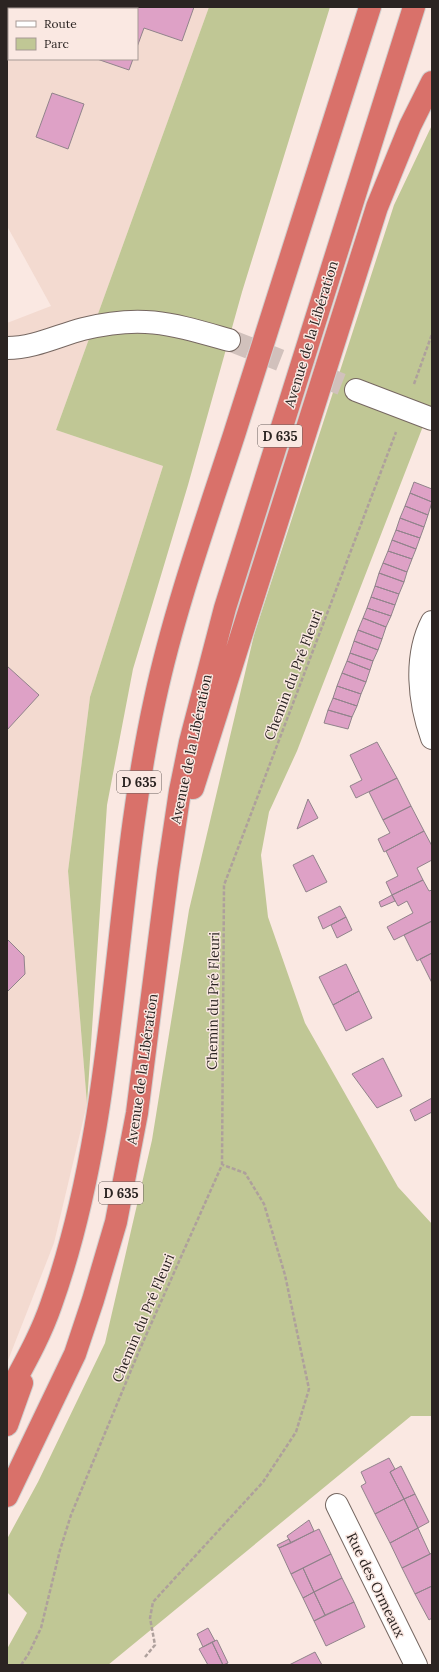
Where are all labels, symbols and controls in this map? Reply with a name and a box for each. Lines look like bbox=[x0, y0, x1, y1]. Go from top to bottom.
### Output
legend bbox=[8, 8, 138, 60]
text: Route bbox=[44, 16, 77, 31]
text: Parc bbox=[44, 36, 69, 51]
street label: Avenue de la Libération bbox=[280, 258, 342, 410]
road number: D 635 bbox=[258, 425, 302, 447]
street label: Chemin du Pré Fleuri bbox=[260, 607, 326, 743]
street label: Avenue de la Libération bbox=[166, 672, 216, 826]
road number: D 635 bbox=[117, 771, 161, 793]
street label: Chemin du Pré Fleuri bbox=[203, 932, 223, 1070]
street label: Avenue de la Libération bbox=[122, 992, 162, 1147]
road number: D 635 bbox=[99, 1182, 143, 1204]
street label: Chemin du Pré Fleuri bbox=[108, 1251, 178, 1385]
street label: Rue des Ormeaux bbox=[343, 1530, 409, 1641]

